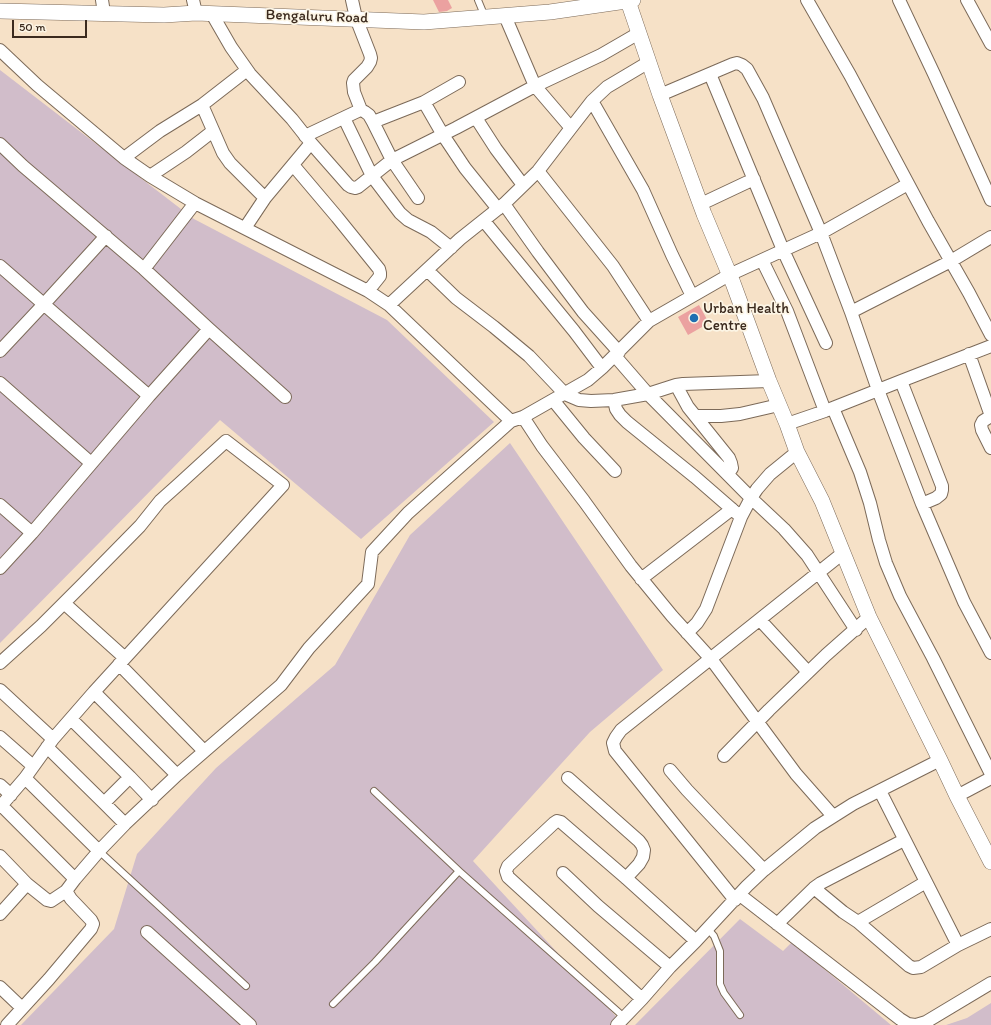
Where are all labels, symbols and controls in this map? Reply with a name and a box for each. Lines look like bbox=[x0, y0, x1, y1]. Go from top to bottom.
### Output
street label: Bengaluru Road bbox=[265, 6, 369, 28]
scale bar bbox=[14, 12, 89, 38]
text: 50 m bbox=[19, 20, 45, 34]
place label: Urban Health Centre bbox=[703, 300, 789, 335]
marker: Urban Health Centre bbox=[688, 312, 700, 324]

